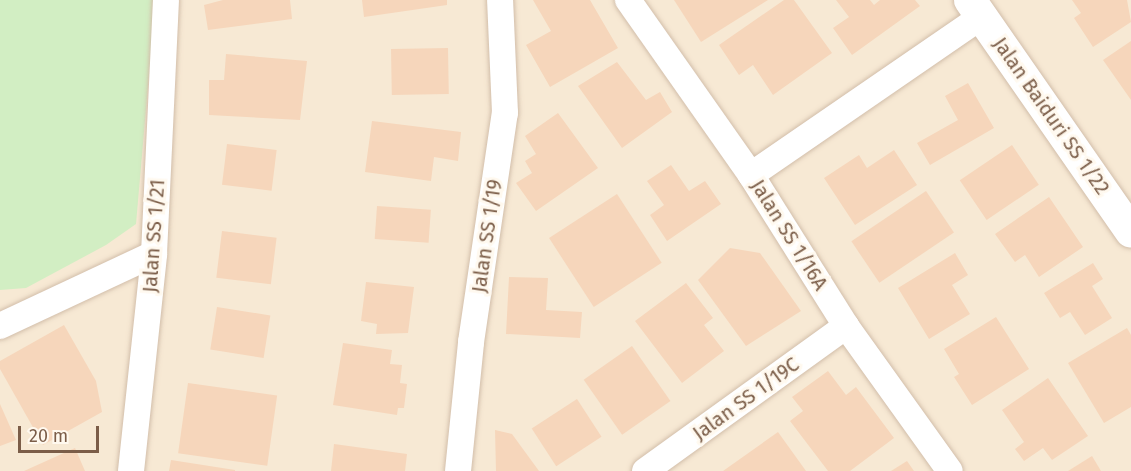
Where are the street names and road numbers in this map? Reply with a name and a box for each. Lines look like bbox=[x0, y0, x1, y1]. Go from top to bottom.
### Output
street label: Jalan Baiduri SS 1/22 bbox=[988, 33, 1114, 199]
street label: Jalan SS 1/16A bbox=[745, 175, 833, 295]
street label: Jalan SS 1/21 bbox=[138, 178, 170, 294]
street label: Jalan SS 1/19 bbox=[467, 178, 507, 294]
street label: Jalan SS 1/19C bbox=[688, 352, 804, 446]

